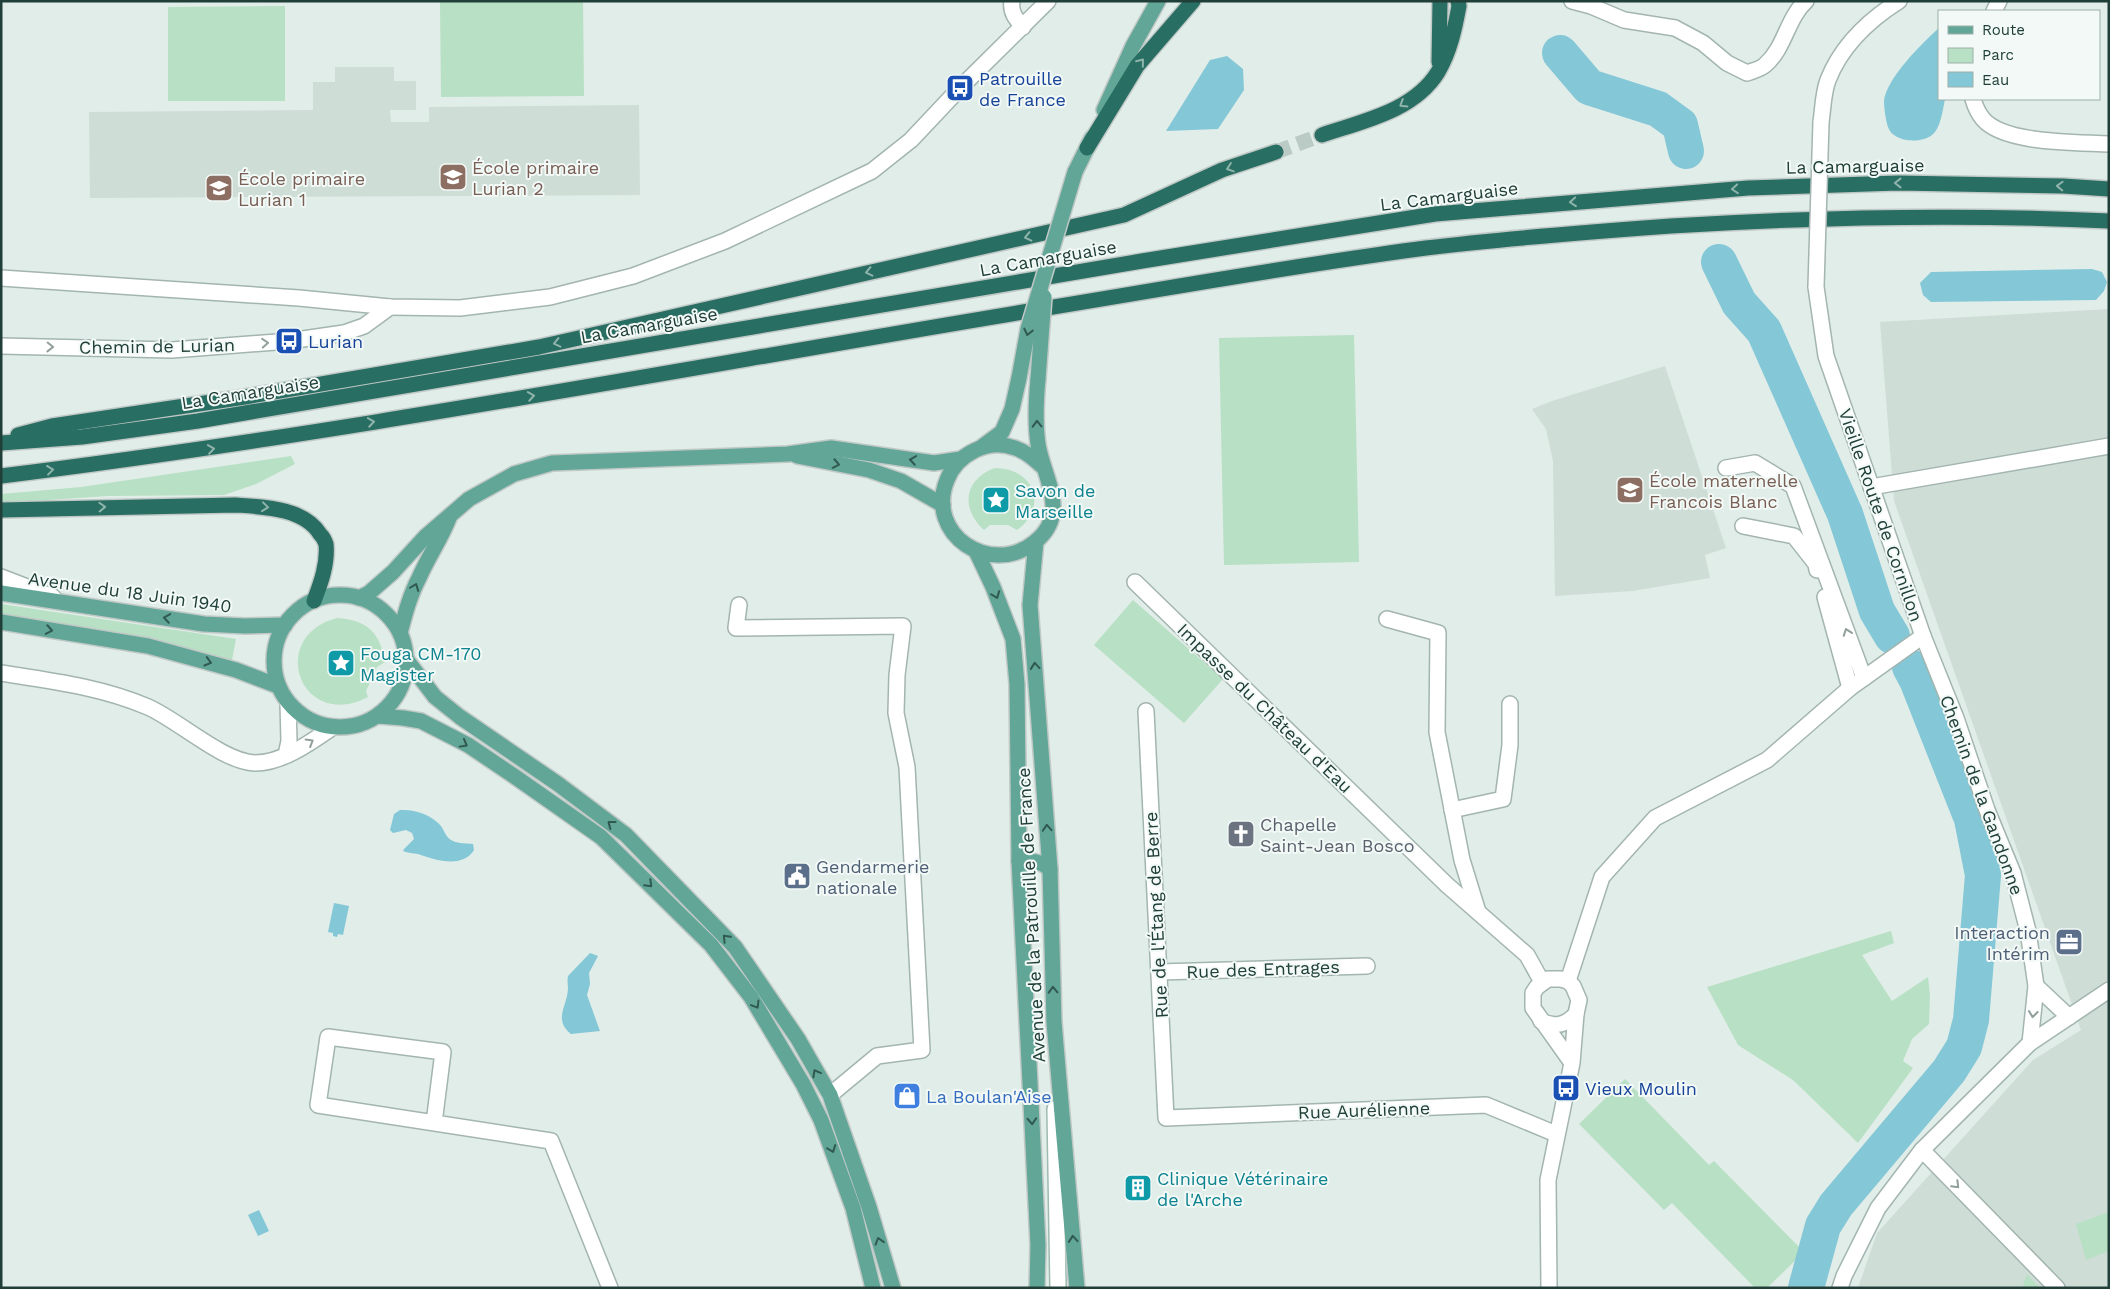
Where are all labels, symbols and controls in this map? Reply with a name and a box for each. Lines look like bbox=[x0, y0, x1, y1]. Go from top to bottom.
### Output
legend bbox=[1938, 10, 2100, 100]
text: Route bbox=[1982, 21, 2025, 39]
text: Parc bbox=[1982, 46, 2014, 64]
one-way arrow bbox=[1136, 59, 1144, 68]
place label: Patrouille de France bbox=[979, 68, 1066, 110]
text: Eau bbox=[1982, 71, 2009, 89]
bus stop icon: Patrouille de France bbox=[945, 73, 975, 103]
one-way arrow bbox=[1399, 98, 1408, 108]
street label: La Camarguaise bbox=[1785, 154, 1925, 178]
place label: École primaire Lurian 2 bbox=[472, 157, 599, 199]
school or university icon: École primaire Lurian 2 bbox=[438, 162, 468, 192]
one-way arrow bbox=[1226, 162, 1235, 172]
place label: École primaire Lurian 1 bbox=[238, 168, 365, 210]
school or university icon: École primaire Lurian 1 bbox=[204, 173, 234, 203]
street label: La Camarguaise bbox=[1379, 177, 1519, 215]
one-way arrow bbox=[1893, 178, 1901, 188]
one-way arrow bbox=[2056, 181, 2064, 191]
one-way arrow bbox=[1731, 183, 1739, 194]
one-way arrow bbox=[1569, 196, 1577, 207]
one-way arrow bbox=[1023, 231, 1032, 242]
street label: La Camarguaise bbox=[978, 236, 1118, 280]
one-way arrow bbox=[865, 267, 874, 277]
street label: La Camarguaise bbox=[579, 303, 719, 347]
bus stop icon: Lurian bbox=[274, 326, 304, 356]
one-way arrow bbox=[1023, 327, 1034, 336]
place label: Lurian bbox=[308, 331, 363, 352]
street label: Chemin de Lurian bbox=[79, 334, 235, 358]
one-way arrow bbox=[552, 337, 561, 348]
one-way arrow bbox=[261, 338, 269, 349]
one-way arrow bbox=[46, 342, 54, 353]
street label: La Camarguaise bbox=[180, 371, 320, 413]
one-way arrow bbox=[527, 391, 536, 401]
street label: Vieille Route de Cornillon bbox=[1835, 406, 1927, 624]
one-way arrow bbox=[367, 418, 375, 428]
one-way arrow bbox=[1032, 419, 1042, 427]
one-way arrow bbox=[206, 444, 215, 454]
one-way arrow bbox=[908, 455, 917, 465]
one-way arrow bbox=[832, 458, 840, 469]
one-way arrow bbox=[46, 465, 54, 476]
place label: École maternelle Francois Blanc bbox=[1649, 470, 1798, 512]
school or university icon: École maternelle Francois Blanc bbox=[1615, 475, 1645, 505]
place label: Savon de Marseille bbox=[1015, 480, 1095, 522]
place icon: Savon de Marseille bbox=[981, 485, 1011, 515]
one-way arrow bbox=[261, 501, 269, 512]
one-way arrow bbox=[99, 502, 107, 512]
street label: Avenue du 18 Juin 1940 bbox=[27, 567, 233, 617]
one-way arrow bbox=[409, 583, 419, 592]
one-way arrow bbox=[990, 590, 1000, 599]
one-way arrow bbox=[162, 613, 171, 623]
street label: Impasse du Château d'Eau bbox=[1173, 619, 1357, 797]
one-way arrow bbox=[45, 624, 54, 634]
one-way arrow bbox=[1843, 628, 1853, 637]
place label: Fouga CM-170 Magister bbox=[360, 643, 482, 685]
place icon: Fouga CM-170 Magister bbox=[326, 648, 356, 678]
one-way arrow bbox=[204, 656, 212, 666]
one-way arrow bbox=[1030, 661, 1041, 669]
street label: Chemin de la Gandonne bbox=[1936, 692, 2028, 898]
one-way arrow bbox=[459, 737, 468, 747]
one-way arrow bbox=[305, 739, 314, 749]
street label: Avenue de la Patrouille de France bbox=[1013, 767, 1049, 1063]
street label: Rue de l'Étang de Berre bbox=[1140, 811, 1172, 1019]
place label: Chapelle Saint-Jean Bosco bbox=[1260, 814, 1415, 856]
church icon: Chapelle Saint-Jean Bosco bbox=[1226, 819, 1256, 849]
one-way arrow bbox=[607, 821, 617, 830]
one-way arrow bbox=[1041, 823, 1052, 831]
place label: Gendarmerie nationale bbox=[816, 856, 929, 898]
public building icon: Gendarmerie nationale bbox=[782, 861, 812, 891]
one-way arrow bbox=[643, 878, 652, 887]
place label: Interaction Intérim bbox=[1954, 922, 2050, 964]
office icon: Interaction Intérim bbox=[2054, 927, 2084, 957]
one-way arrow bbox=[723, 935, 732, 944]
street label: Rue des Entrages bbox=[1186, 956, 1340, 982]
one-way arrow bbox=[1048, 986, 1059, 994]
one-way arrow bbox=[750, 1000, 760, 1009]
one-way arrow bbox=[2028, 1011, 2039, 1019]
one-way arrow bbox=[812, 1069, 822, 1078]
bus stop icon: Vieux Moulin bbox=[1551, 1073, 1581, 1103]
place label: Vieux Moulin bbox=[1585, 1078, 1697, 1099]
shop icon: La Boulan'Aise bbox=[892, 1081, 922, 1111]
place label: La Boulan'Aise bbox=[926, 1086, 1052, 1107]
street label: Rue Aurélienne bbox=[1298, 1097, 1430, 1123]
one-way arrow bbox=[1026, 1118, 1037, 1126]
one-way arrow bbox=[826, 1144, 836, 1153]
place label: Clinique Vétérinaire de l'Arche bbox=[1157, 1168, 1328, 1210]
building icon: Clinique Vétérinaire de l'Arche bbox=[1123, 1173, 1153, 1203]
one-way arrow bbox=[1950, 1179, 1959, 1188]
one-way arrow bbox=[1067, 1235, 1078, 1243]
one-way arrow bbox=[875, 1237, 885, 1246]

